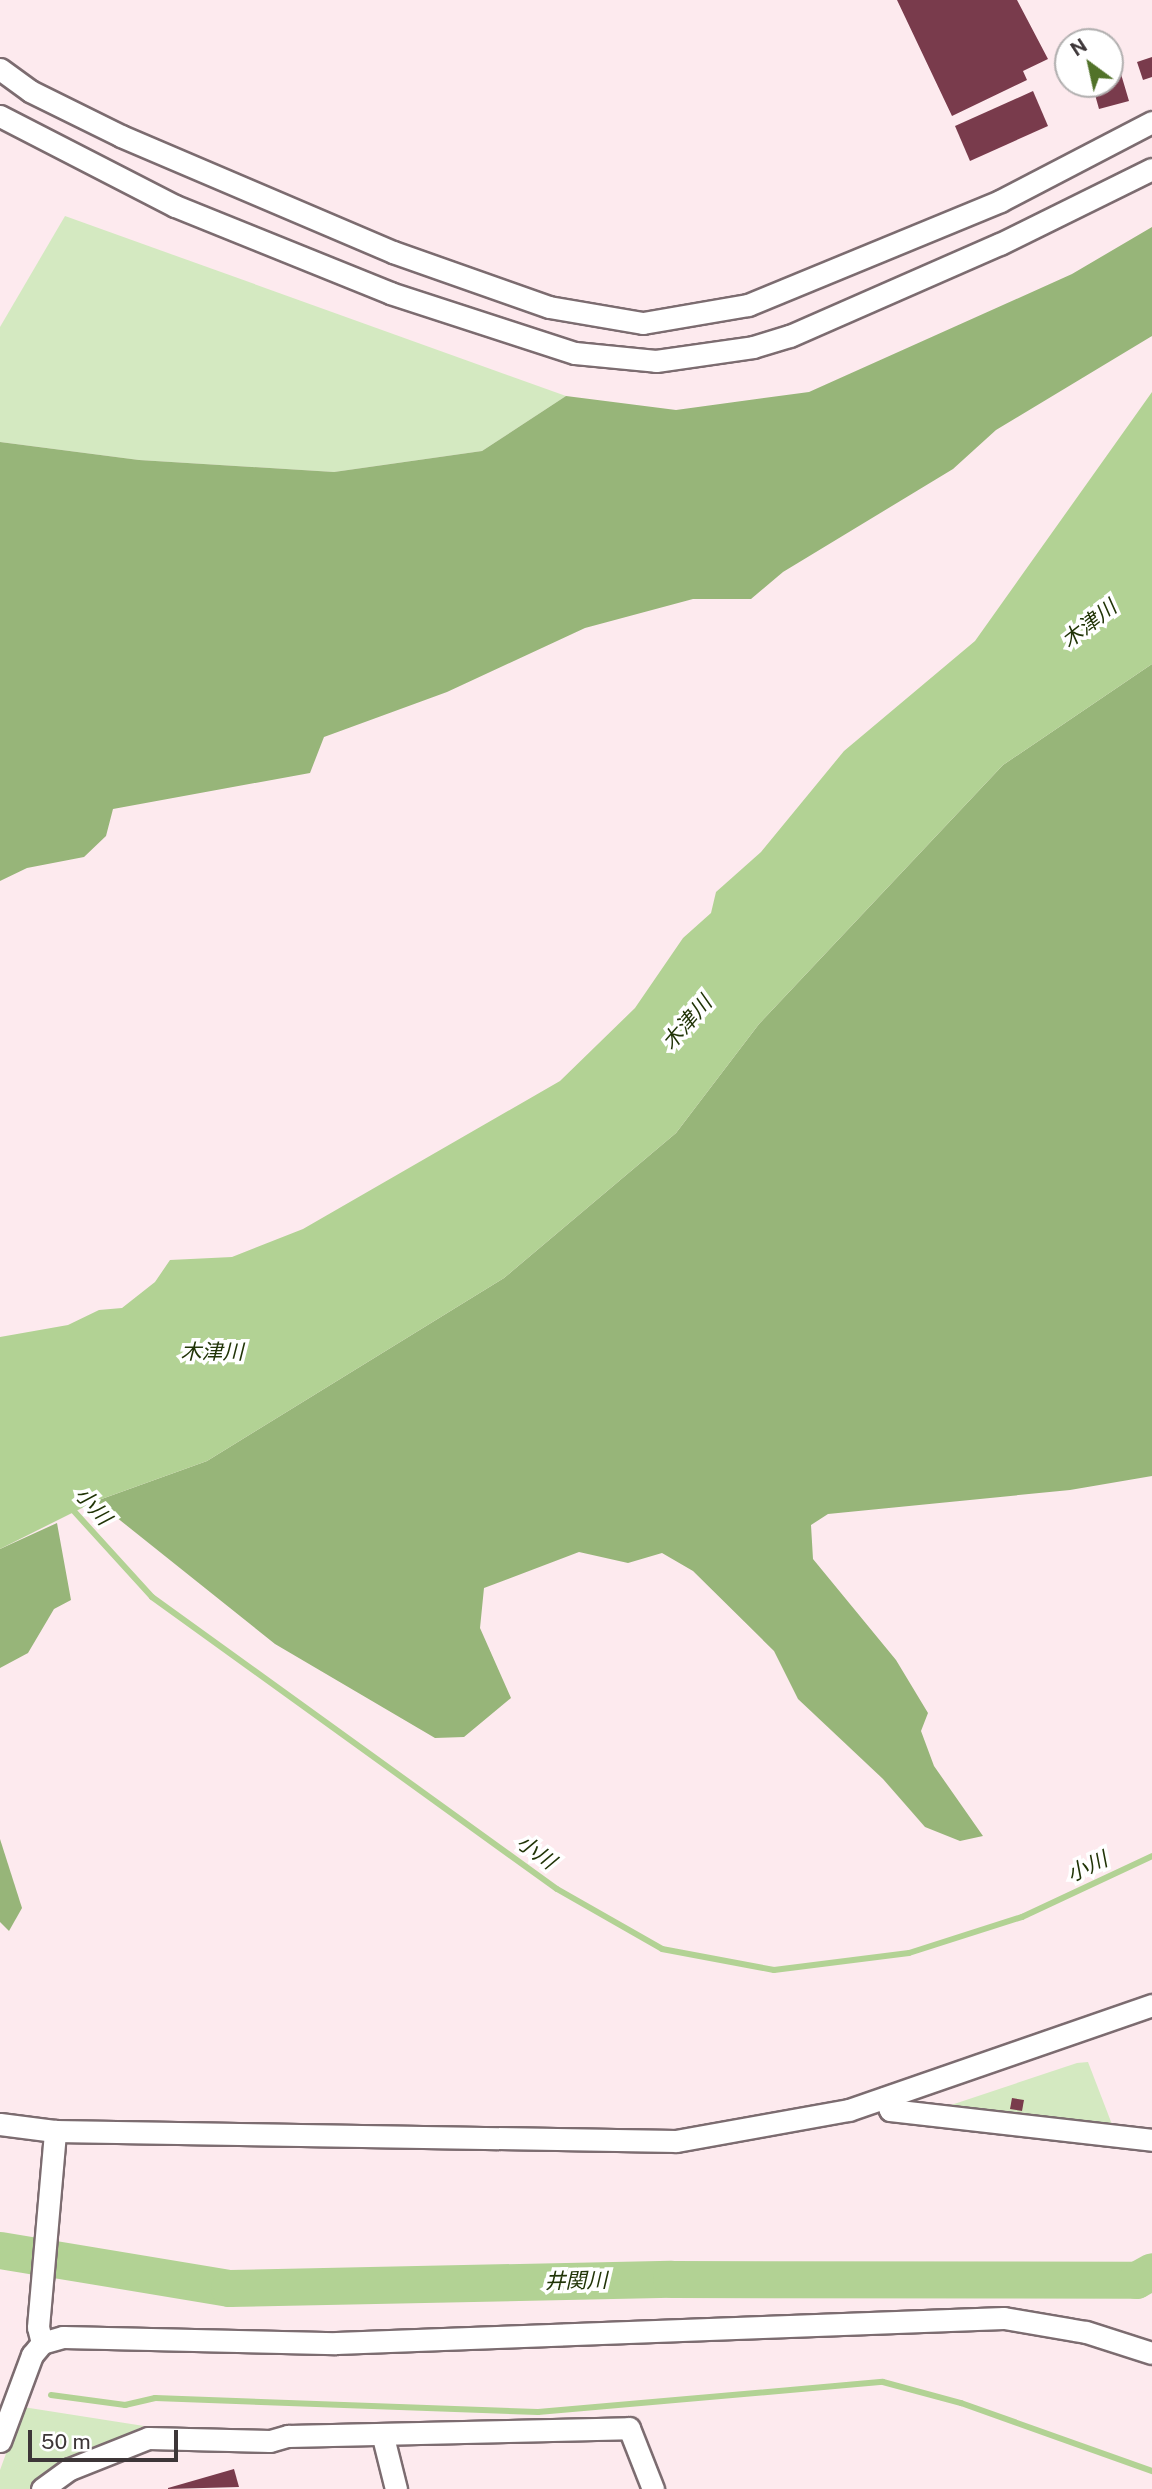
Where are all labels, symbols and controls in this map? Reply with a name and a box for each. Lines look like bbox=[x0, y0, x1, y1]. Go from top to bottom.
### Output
north arrow bbox=[1054, 28, 1124, 98]
text: N bbox=[1066, 34, 1091, 60]
water label: 木津川 bbox=[1056, 595, 1122, 653]
water label: 木津川 bbox=[657, 991, 717, 1055]
water label: 木津川 bbox=[181, 1339, 243, 1365]
water label: 小川 bbox=[70, 1482, 116, 1530]
water label: 小川 bbox=[512, 1829, 560, 1875]
water label: 小川 bbox=[1063, 1847, 1111, 1887]
water label: 井関川 bbox=[544, 2268, 608, 2294]
scale bar bbox=[32, 2416, 182, 2460]
text: 50 m bbox=[41, 2429, 91, 2454]

